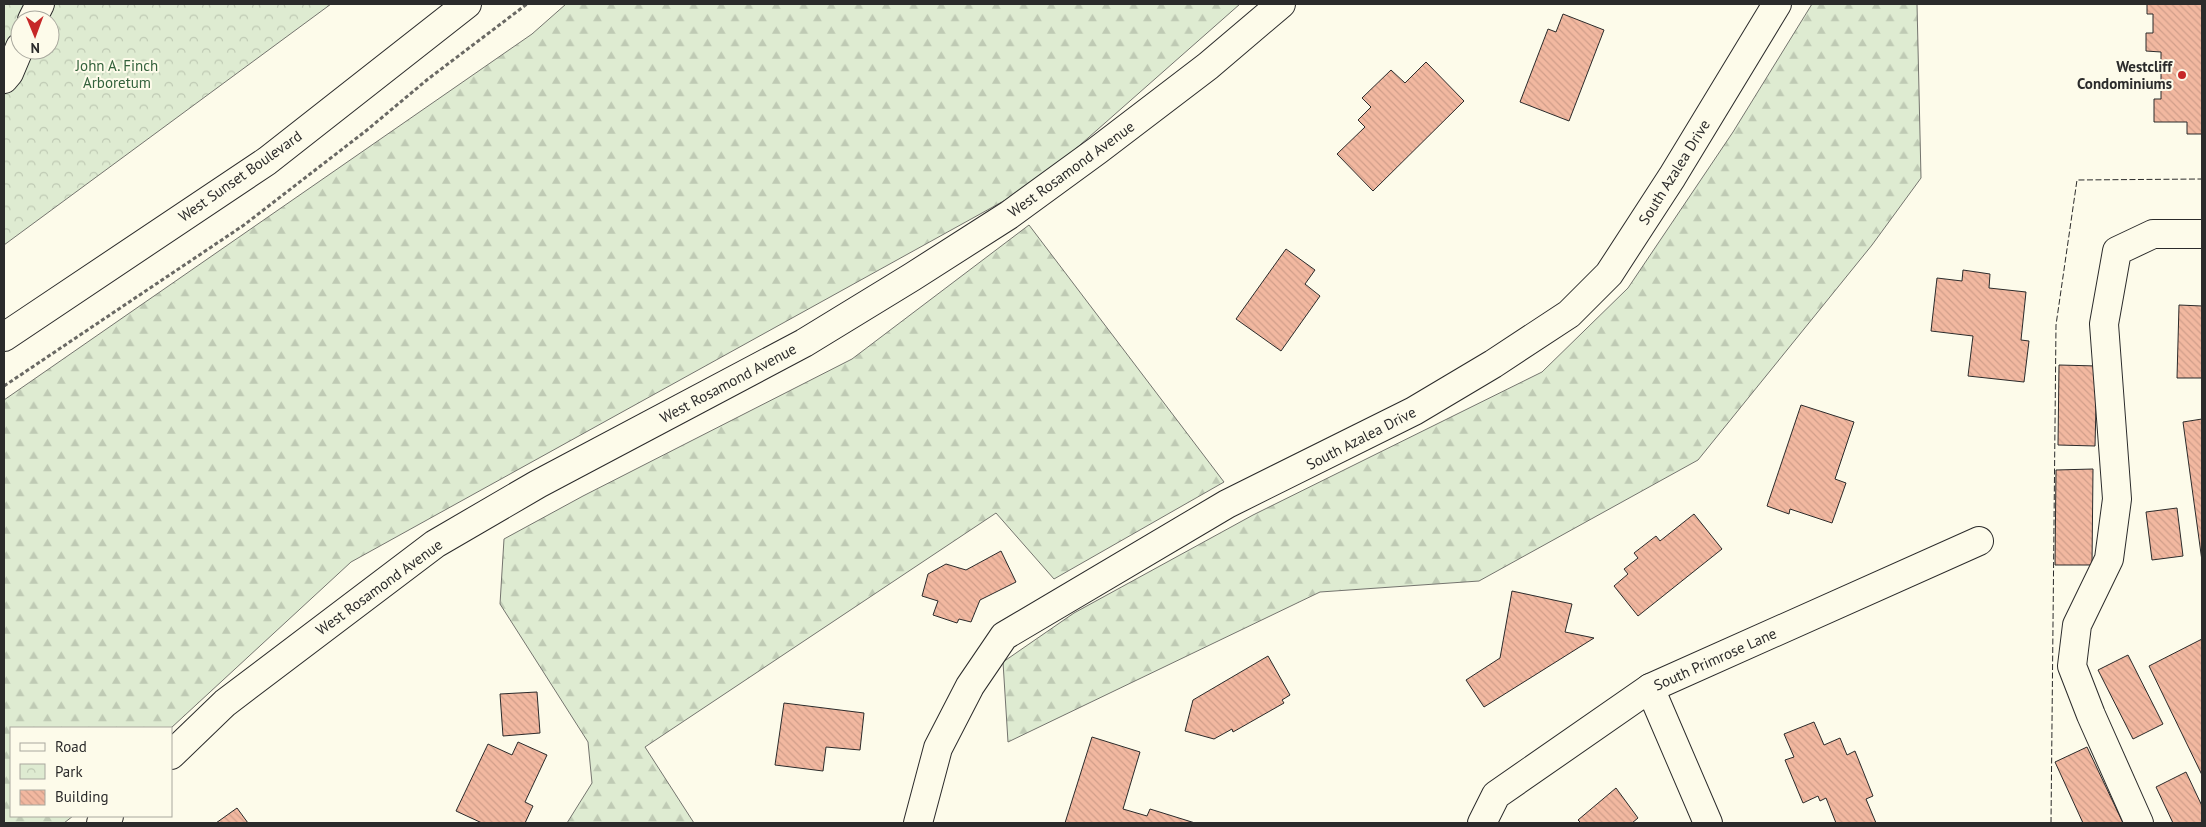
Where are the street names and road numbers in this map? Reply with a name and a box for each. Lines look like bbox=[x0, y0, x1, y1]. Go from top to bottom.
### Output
street label: South Azalea Drive bbox=[1634, 116, 1714, 228]
street label: West Rosamond Avenue bbox=[1004, 117, 1138, 221]
street label: West Sunset Boulevard bbox=[175, 126, 305, 226]
street label: West Rosamond Avenue bbox=[657, 339, 799, 427]
street label: South Azalea Drive bbox=[1303, 402, 1419, 474]
street label: West Rosamond Avenue bbox=[312, 535, 446, 639]
street label: South Primrose Lane bbox=[1651, 623, 1779, 695]

